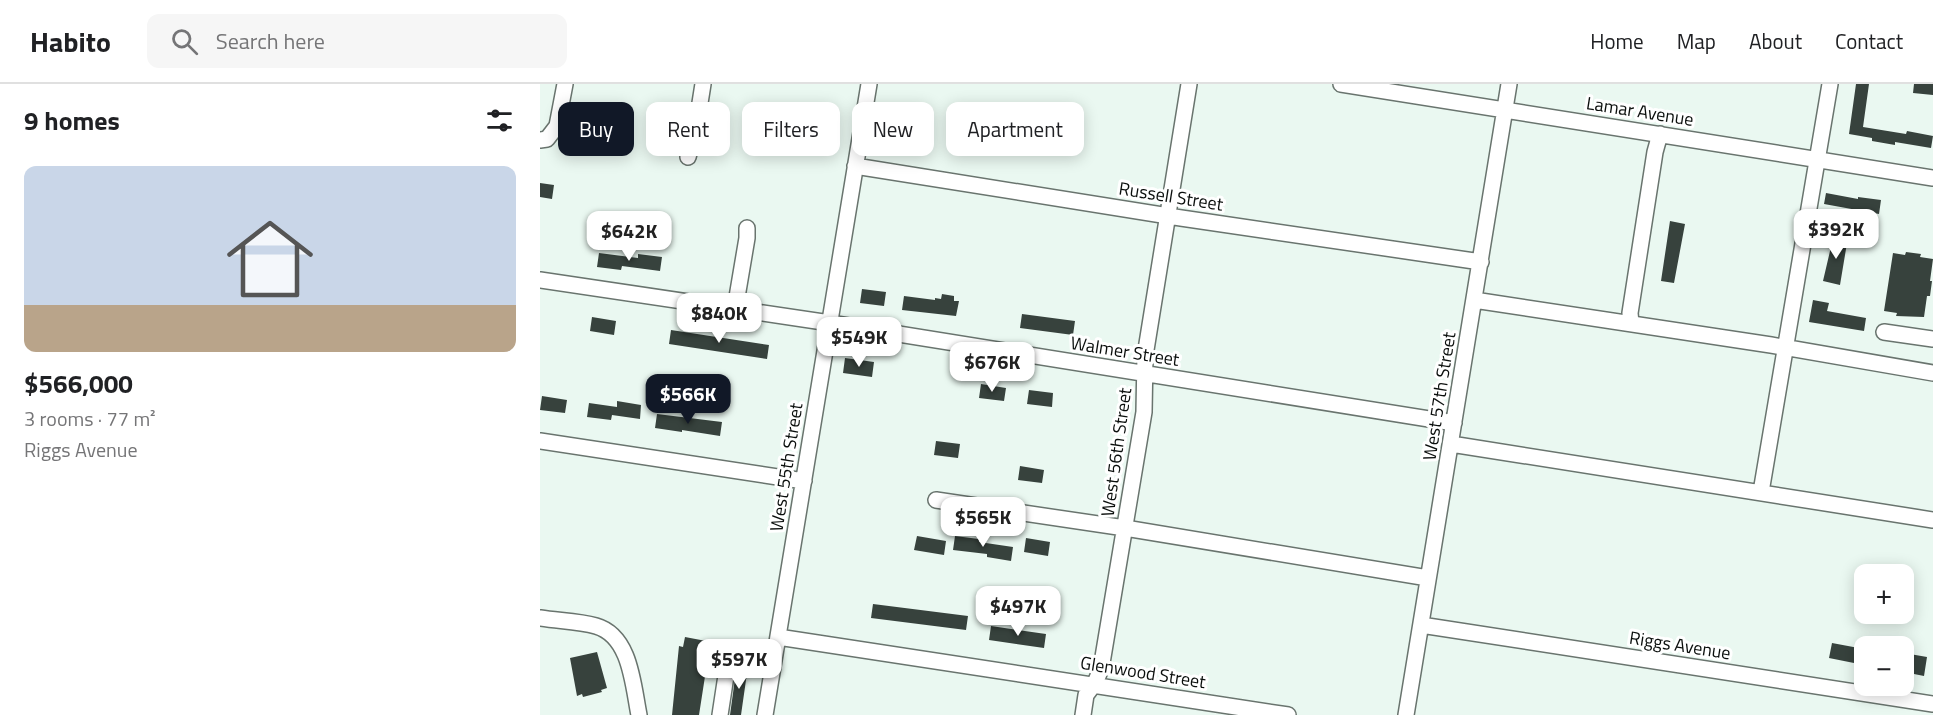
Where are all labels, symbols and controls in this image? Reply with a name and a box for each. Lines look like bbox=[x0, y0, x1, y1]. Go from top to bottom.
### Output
search box bbox=[147, 14, 567, 68]
text: Habito bbox=[30, 20, 111, 63]
text: Search here bbox=[216, 24, 325, 58]
icon: search bbox=[168, 25, 201, 58]
text: Home bbox=[1590, 25, 1644, 57]
text: Map bbox=[1677, 25, 1716, 57]
text: About bbox=[1749, 25, 1802, 57]
text: Contact bbox=[1835, 25, 1903, 57]
street label: Lamar Avenue bbox=[1584, 89, 1696, 133]
text: 9 homes bbox=[24, 101, 120, 140]
chip: Buy bbox=[558, 102, 634, 156]
chip: Rent bbox=[646, 102, 730, 156]
chip: Filters bbox=[742, 102, 840, 156]
chip: New bbox=[852, 102, 934, 156]
chip: Apartment bbox=[946, 102, 1084, 156]
icon: filters bbox=[483, 104, 516, 137]
street label: Russell Street bbox=[1117, 174, 1226, 218]
icon: home bbox=[216, 205, 324, 313]
pin: $392K bbox=[1794, 209, 1878, 260]
pin: $642K bbox=[587, 211, 671, 262]
text: $392K bbox=[1808, 213, 1864, 244]
text: $642K bbox=[601, 215, 657, 246]
pin: $840K bbox=[677, 293, 761, 344]
text: $840K bbox=[691, 297, 747, 328]
pin: $549K bbox=[817, 317, 901, 368]
text: $549K bbox=[831, 321, 887, 352]
street label: Walmer Street bbox=[1069, 329, 1182, 373]
street label: West 57th Street bbox=[1416, 329, 1463, 462]
pin: $676K bbox=[950, 342, 1034, 393]
text: $676K bbox=[964, 346, 1020, 377]
text: $566,000 bbox=[24, 364, 133, 403]
pin: $566K bbox=[646, 374, 730, 425]
text: $566K bbox=[660, 378, 716, 409]
street label: West 56th Street bbox=[1094, 385, 1138, 518]
street label: West 55th Street bbox=[763, 400, 810, 533]
text: 3 rooms · 77 m² bbox=[24, 403, 156, 434]
text: Riggs Avenue bbox=[24, 434, 138, 465]
pin: $565K bbox=[941, 497, 1025, 548]
text: $565K bbox=[955, 501, 1011, 532]
map controls bbox=[1854, 564, 1914, 696]
button: + bbox=[1854, 564, 1914, 624]
pin: $497K bbox=[976, 586, 1060, 637]
text: $497K bbox=[990, 590, 1046, 621]
street label: Riggs Avenue bbox=[1627, 624, 1733, 666]
button: − bbox=[1854, 636, 1914, 696]
pin: $597K bbox=[697, 639, 781, 690]
text: $597K bbox=[711, 643, 767, 674]
street label: Glenwood Street bbox=[1078, 649, 1208, 695]

